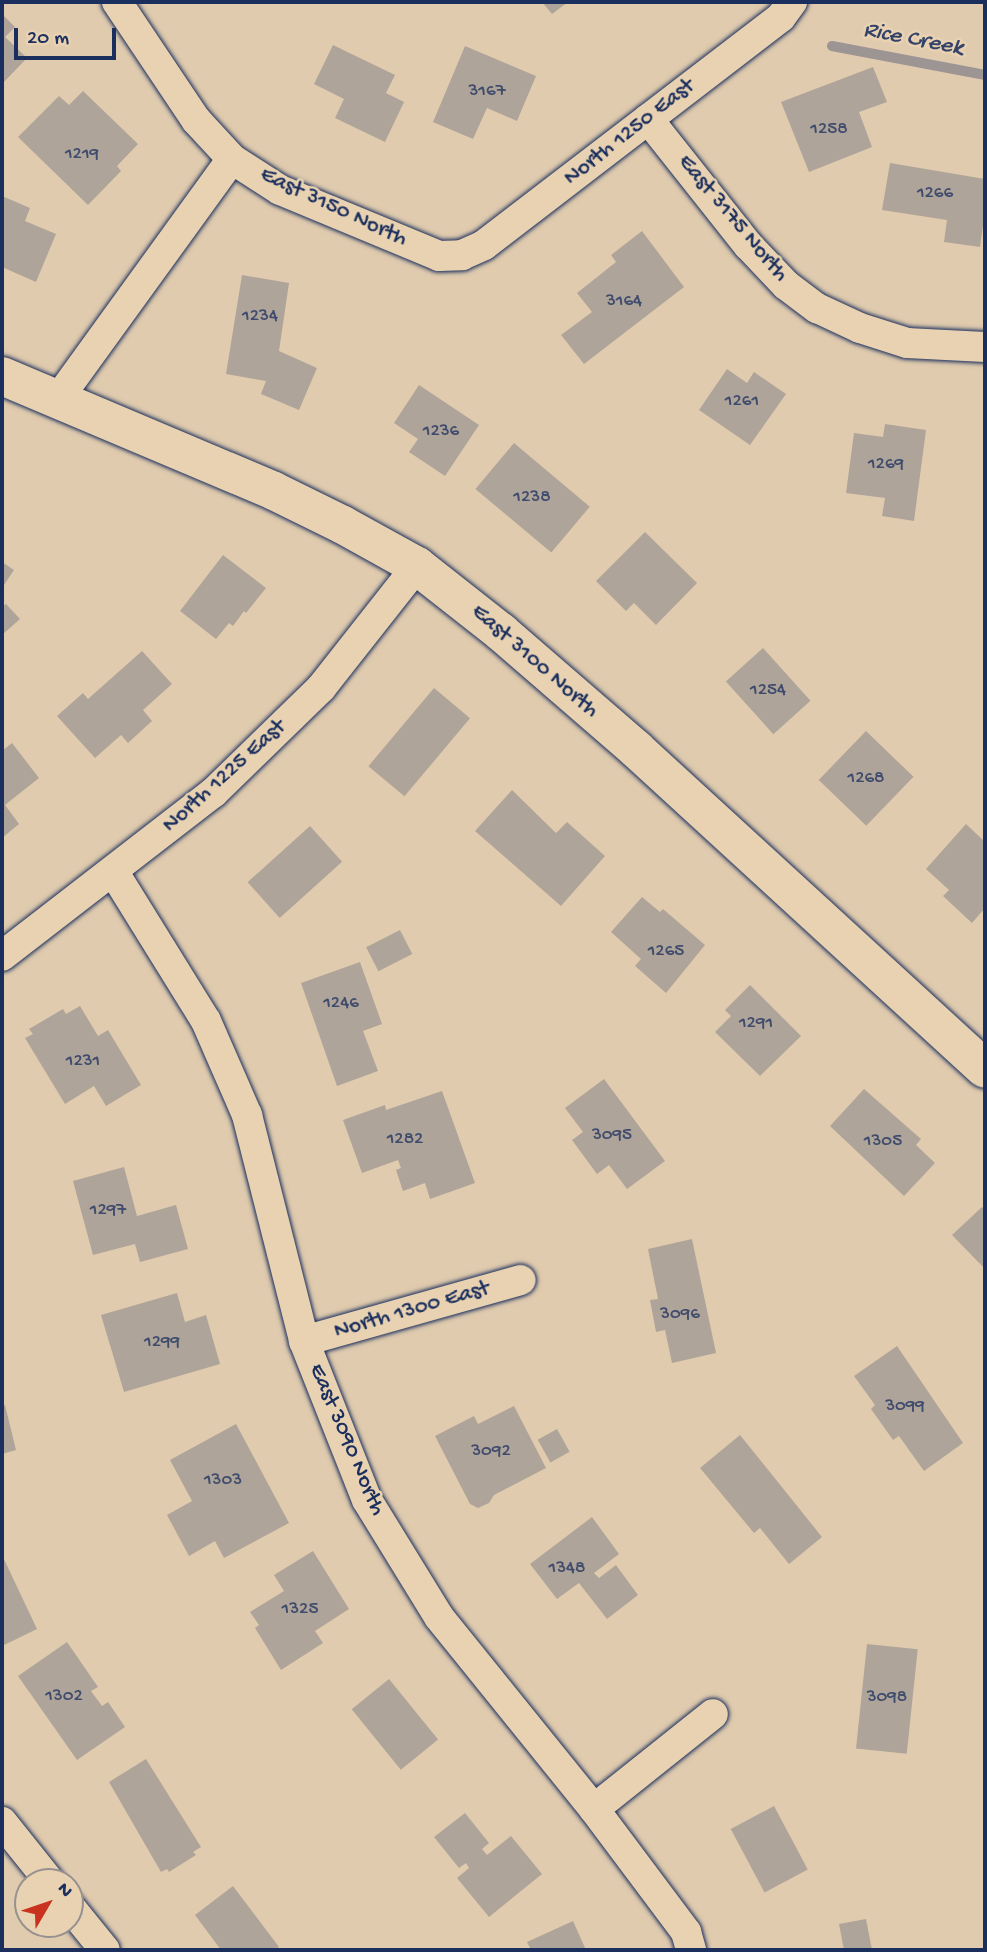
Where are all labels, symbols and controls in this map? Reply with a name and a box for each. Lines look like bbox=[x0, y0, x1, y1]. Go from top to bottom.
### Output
scale bar bbox=[18, 14, 119, 58]
water label: Rice Creek bbox=[861, 16, 965, 64]
text: 20 m bbox=[27, 27, 69, 52]
street label: North 1250 East bbox=[559, 73, 701, 193]
house number: 3167 bbox=[468, 81, 506, 103]
house number: 1258 bbox=[810, 119, 848, 141]
house number: 1219 bbox=[65, 144, 99, 166]
street label: East 3175 North bbox=[671, 150, 793, 288]
street label: East 3150 North bbox=[255, 162, 411, 254]
house number: 1266 bbox=[917, 183, 953, 205]
house number: 3164 bbox=[606, 291, 642, 313]
house number: 1234 bbox=[242, 306, 278, 328]
house number: 1261 bbox=[725, 391, 759, 413]
house number: 1236 bbox=[423, 421, 459, 443]
house number: 1269 bbox=[868, 454, 904, 476]
house number: 1238 bbox=[513, 487, 551, 509]
street label: East 3100 North bbox=[465, 599, 603, 725]
house number: 1254 bbox=[750, 680, 786, 702]
street label: North 1225 East bbox=[158, 714, 292, 840]
house number: 1268 bbox=[847, 768, 885, 790]
house number: 1265 bbox=[648, 941, 684, 963]
house number: 1246 bbox=[323, 993, 359, 1015]
house number: 1291 bbox=[739, 1013, 773, 1035]
house number: 1231 bbox=[66, 1051, 100, 1073]
house number: 3095 bbox=[592, 1125, 632, 1147]
house number: 1282 bbox=[387, 1129, 423, 1151]
house number: 1305 bbox=[864, 1131, 902, 1153]
house number: 1297 bbox=[90, 1200, 126, 1222]
street label: North 1300 East bbox=[331, 1276, 493, 1346]
house number: 3096 bbox=[660, 1304, 700, 1326]
house number: 1299 bbox=[144, 1332, 180, 1354]
street label: East 3090 North bbox=[302, 1360, 390, 1520]
house number: 3099 bbox=[885, 1396, 925, 1418]
house number: 3092 bbox=[471, 1441, 511, 1463]
house number: 1303 bbox=[204, 1470, 242, 1492]
house number: 1348 bbox=[549, 1558, 585, 1580]
house number: 1325 bbox=[282, 1599, 318, 1621]
house number: 1302 bbox=[45, 1686, 83, 1708]
house number: 3098 bbox=[867, 1687, 907, 1709]
north arrow bbox=[14, 1868, 84, 1938]
text: N bbox=[51, 1879, 77, 1903]

